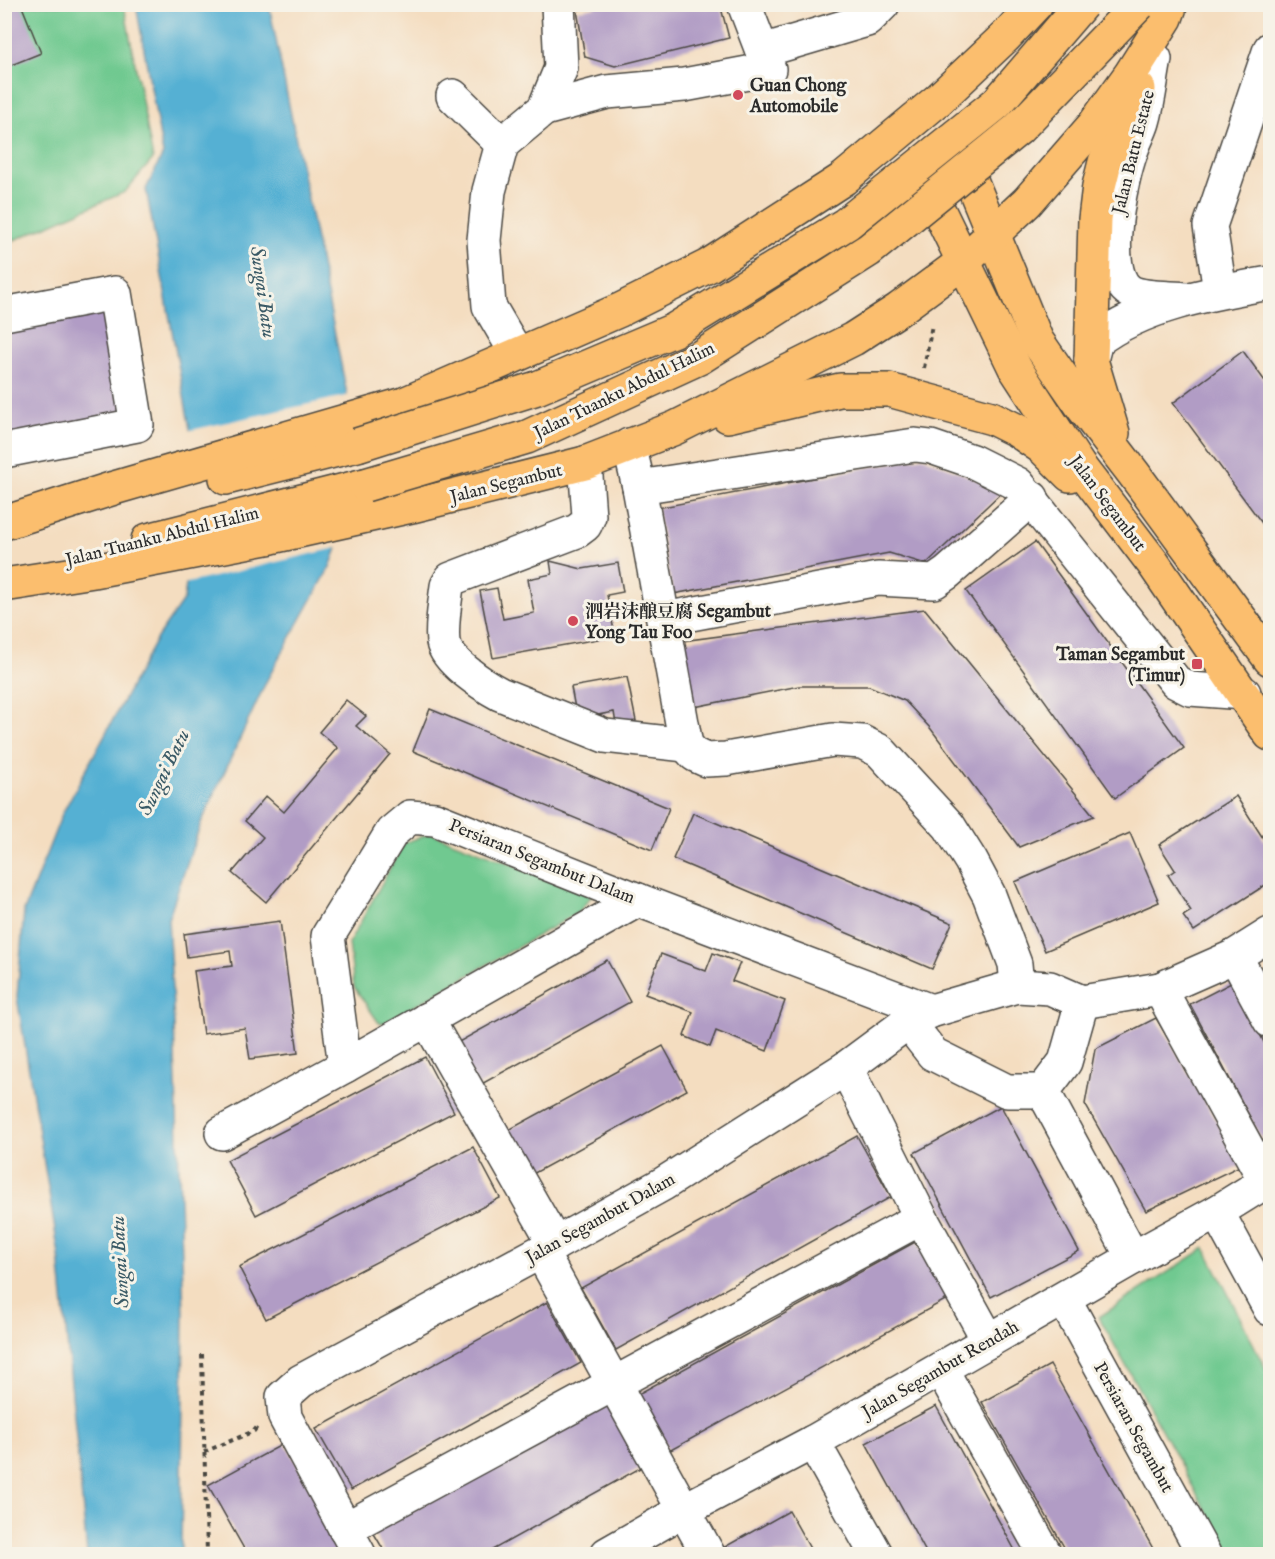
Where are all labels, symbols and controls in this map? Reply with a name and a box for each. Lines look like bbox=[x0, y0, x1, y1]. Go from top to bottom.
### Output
place label: Guan Chong Automobile bbox=[749, 75, 848, 119]
marker: Guan Chong Automobile bbox=[731, 88, 745, 102]
street label: Jalan Batu Estate bbox=[1107, 88, 1161, 219]
water label: Sungai Batu bbox=[243, 245, 281, 340]
street label: Jalan Tuanku Abdul Halim bbox=[529, 337, 719, 446]
street label: Jalan Segambut bbox=[1062, 450, 1151, 557]
street label: Jalan Segambut bbox=[446, 459, 565, 510]
street label: Jalan Tuanku Abdul Halim bbox=[61, 502, 262, 573]
place label: 泗岩沫酿豆腐 Segambut Yong Tau Foo bbox=[585, 601, 772, 645]
marker: 泗岩沫酿豆腐 Segambut Yong Tau Foo bbox=[566, 614, 580, 628]
place label: Taman Segambut (Timur) bbox=[1055, 644, 1186, 688]
marker: Taman Segambut (Timur) bbox=[1190, 657, 1204, 671]
water label: Sungai Batu bbox=[133, 726, 197, 820]
street label: Persiaran Segambut Dalam bbox=[445, 815, 638, 910]
street label: Jalan Segambut Dalam bbox=[520, 1169, 680, 1271]
water label: Sungai Batu bbox=[106, 1215, 136, 1309]
street label: Jalan Segambut Rendah bbox=[857, 1316, 1024, 1426]
street label: Persiaran Segambut bbox=[1087, 1358, 1178, 1497]

